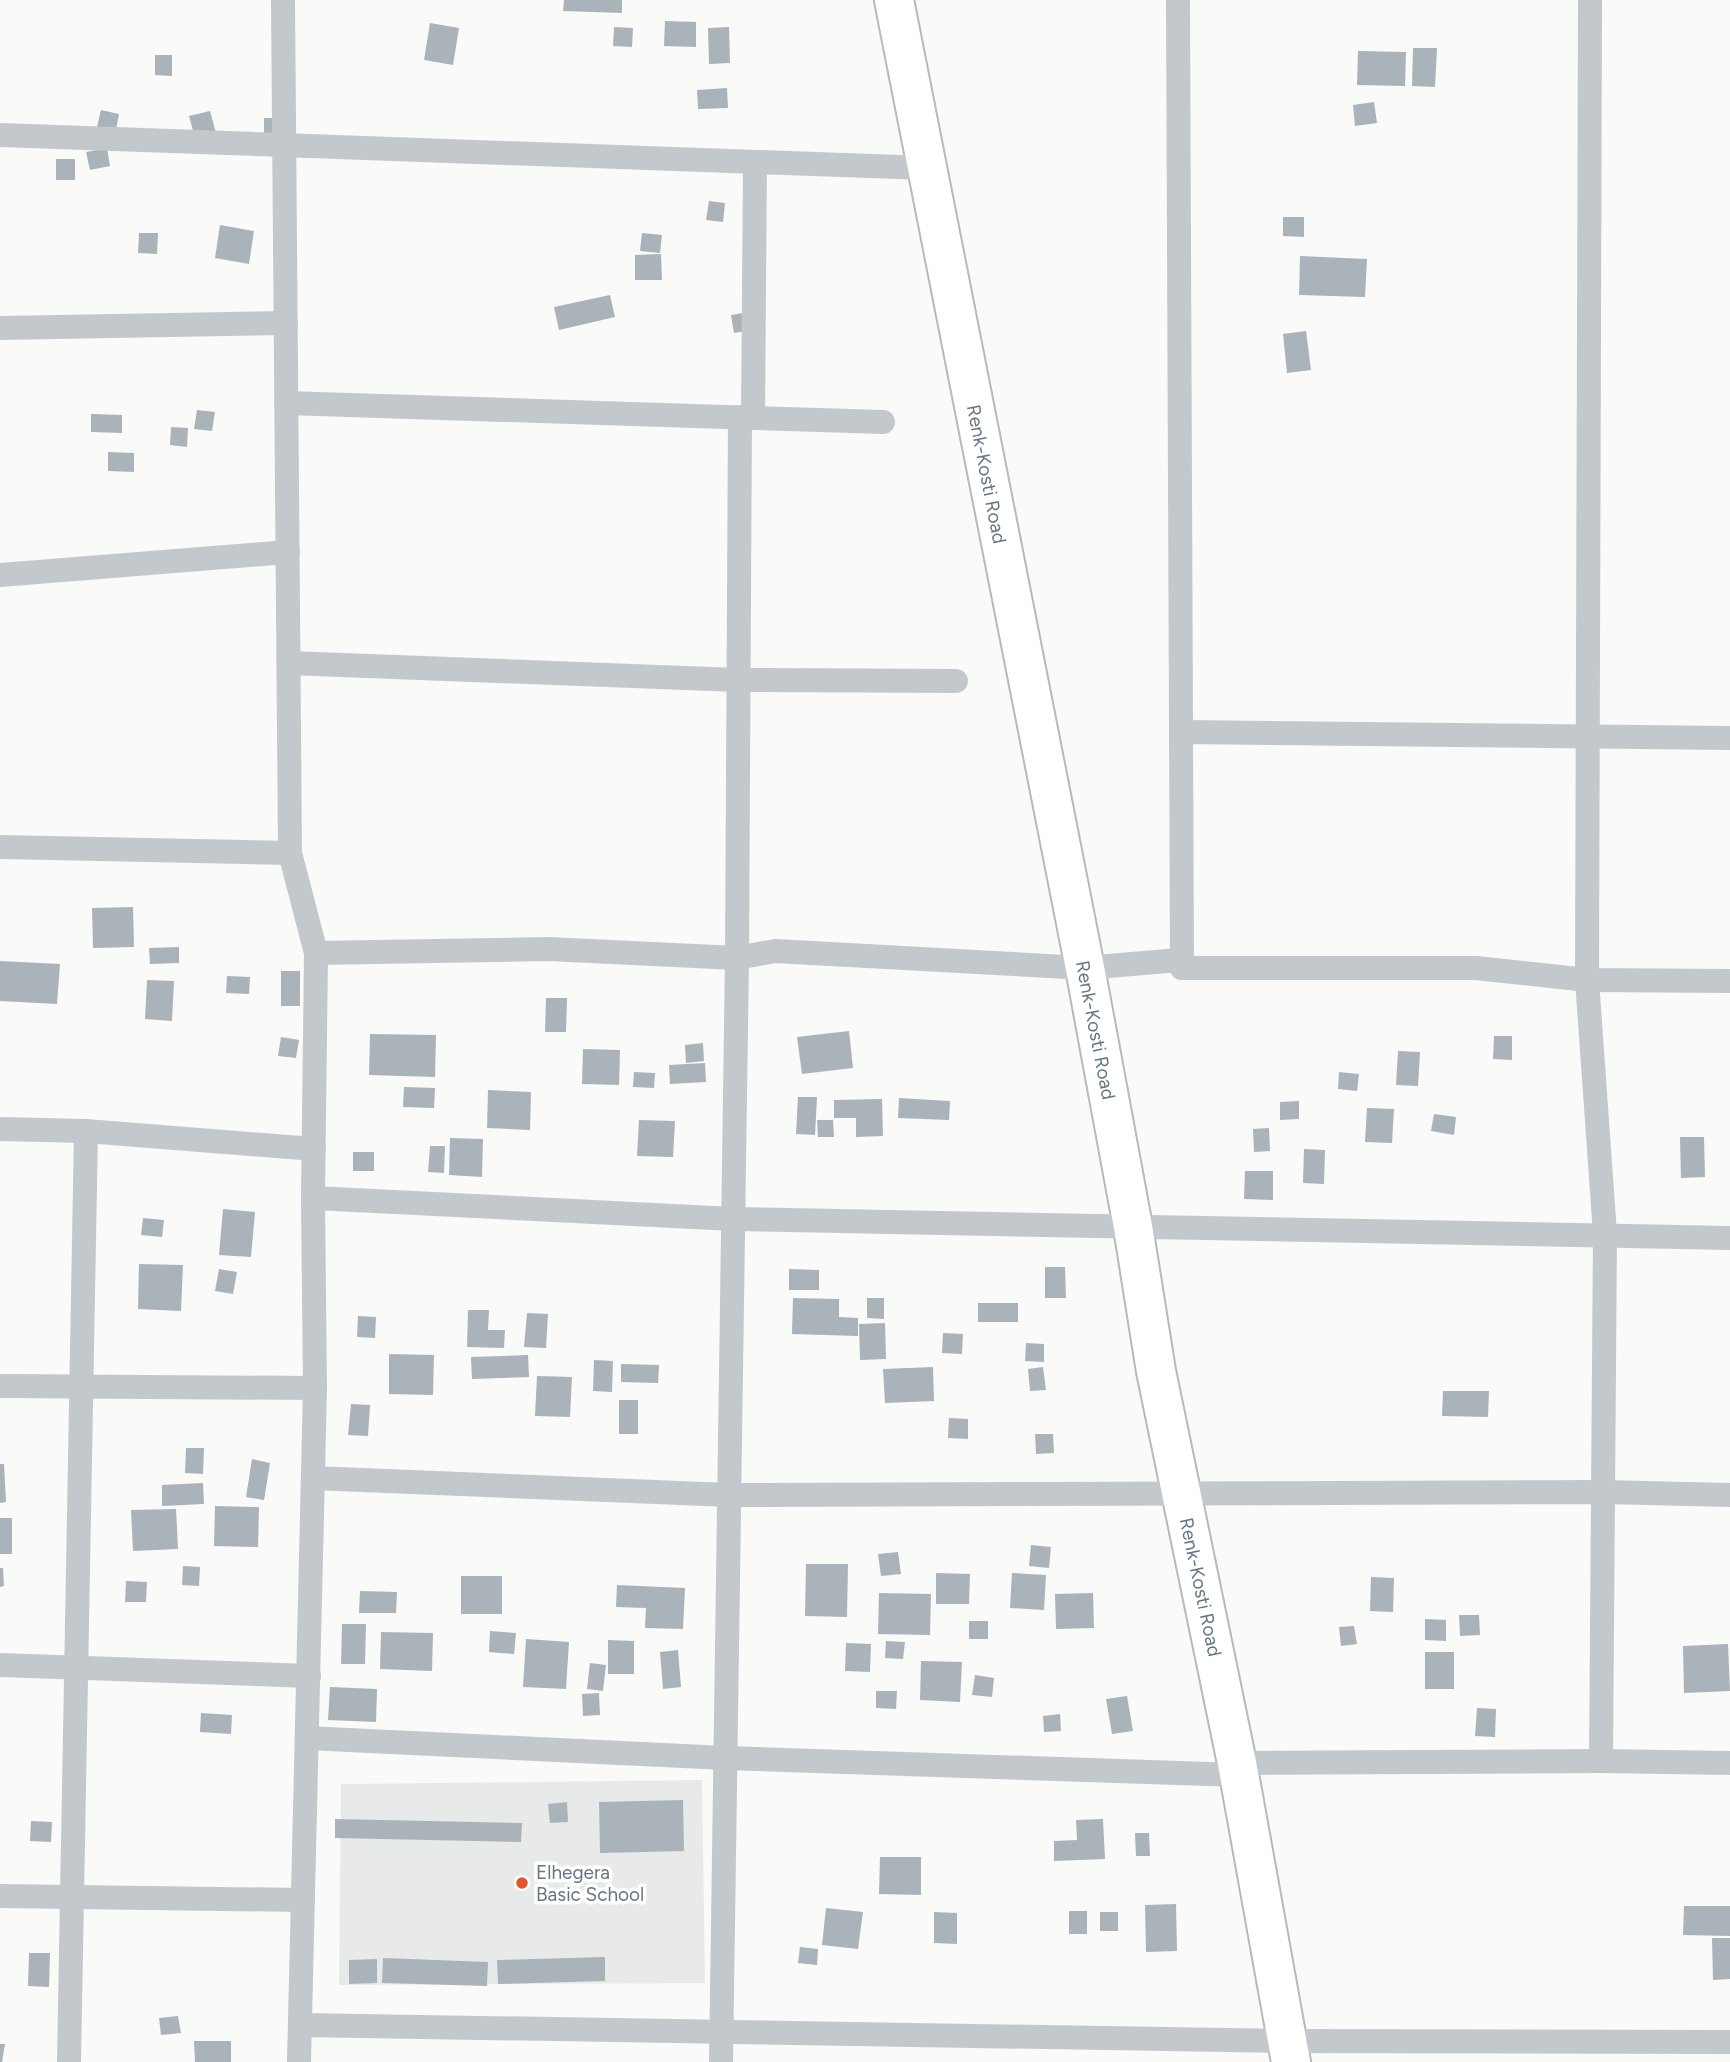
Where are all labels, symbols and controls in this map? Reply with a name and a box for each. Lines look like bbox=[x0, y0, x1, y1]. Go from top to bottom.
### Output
street label: Renk-Kosti Road bbox=[962, 403, 1011, 546]
street label: Renk-Kosti Road bbox=[1071, 959, 1120, 1102]
street label: Renk-Kosti Road bbox=[1175, 1516, 1226, 1659]
place label: Elhegera Basic School bbox=[536, 1861, 644, 1906]
marker: Elhegera Basic School bbox=[514, 1875, 530, 1891]

